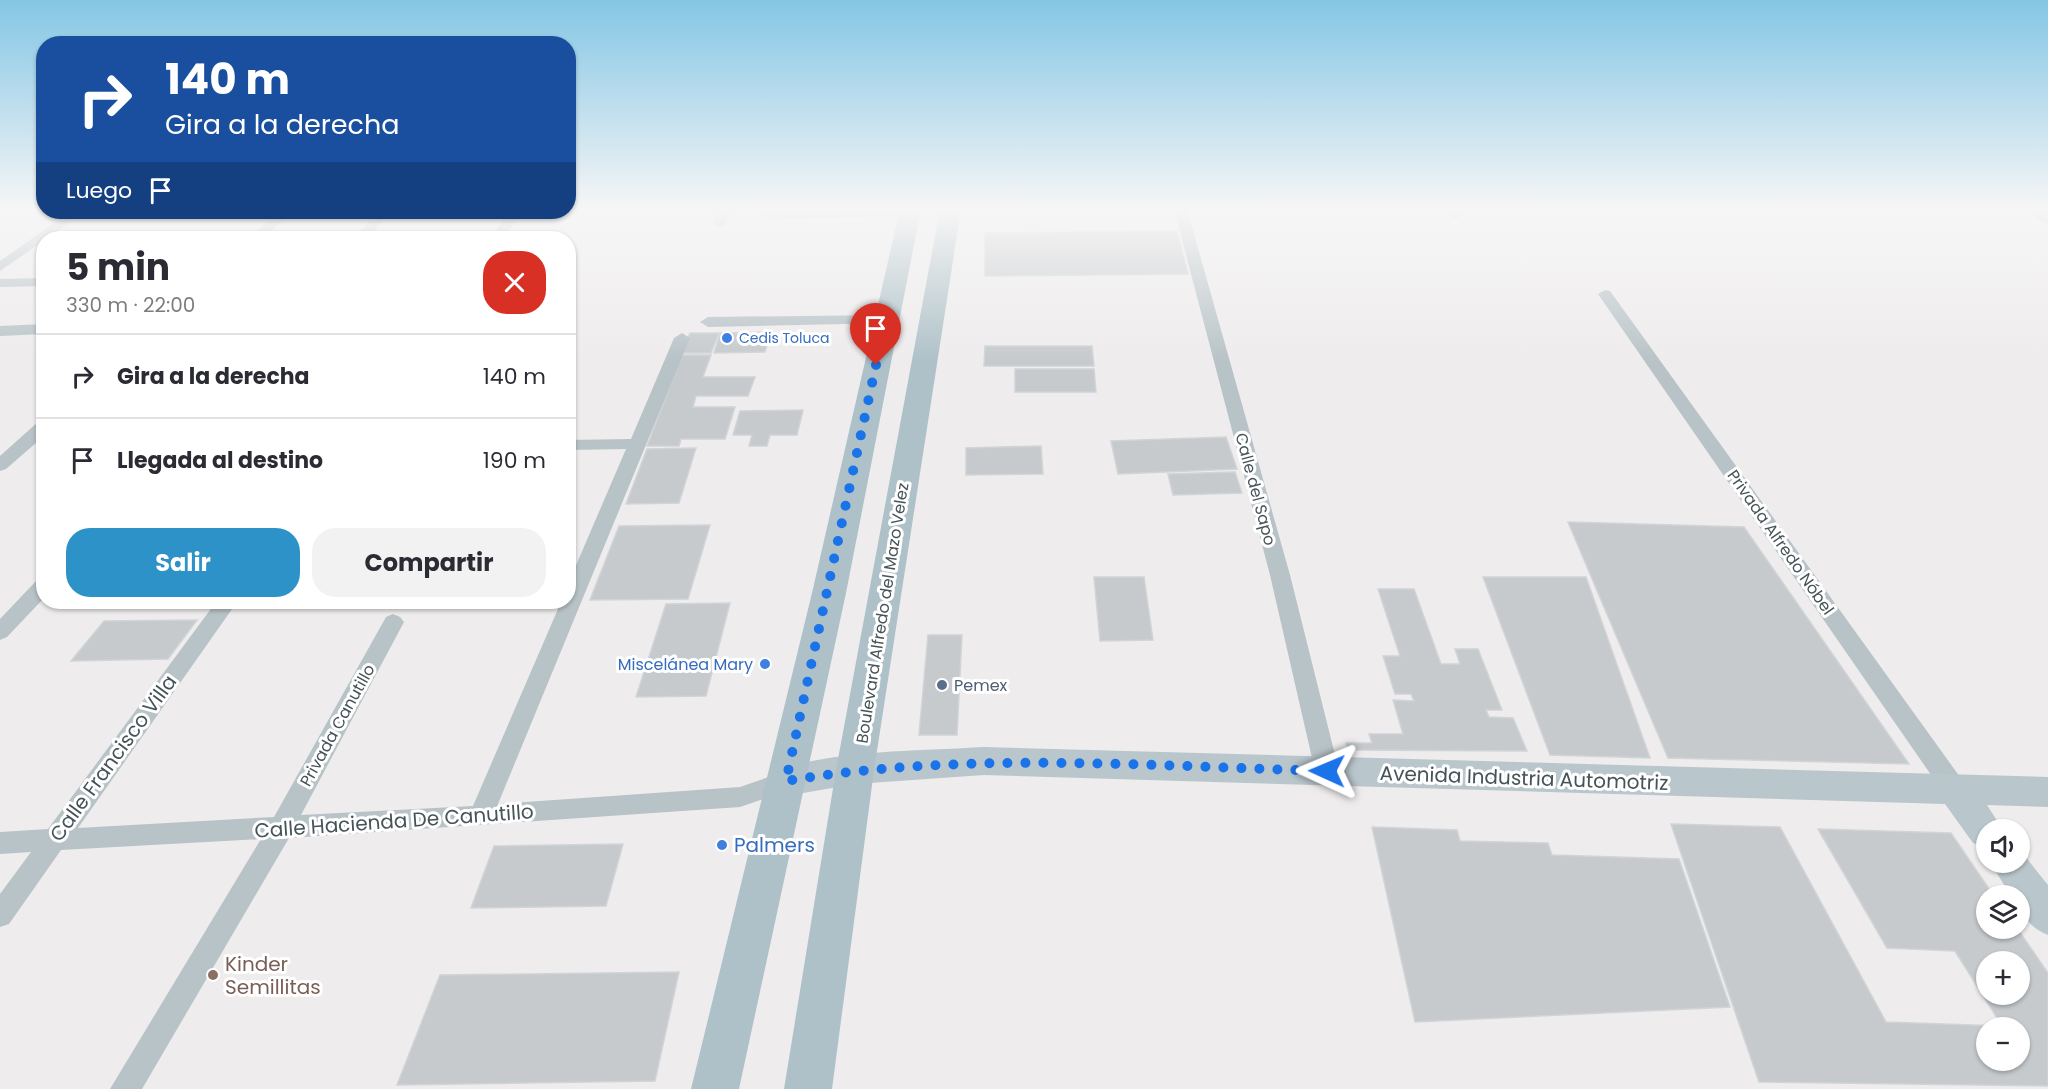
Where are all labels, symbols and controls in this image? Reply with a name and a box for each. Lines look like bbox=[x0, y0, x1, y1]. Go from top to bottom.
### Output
text: 140 m bbox=[165, 50, 290, 109]
icon: right bbox=[66, 60, 144, 138]
text: Gira a la derecha bbox=[165, 106, 399, 143]
icon: arrive bbox=[144, 174, 177, 207]
text: Luego bbox=[66, 175, 132, 206]
text: 5 min bbox=[66, 242, 170, 293]
button: close bbox=[483, 251, 546, 314]
text: 330 m · 22:00 bbox=[66, 291, 195, 319]
pin bbox=[850, 303, 901, 365]
icon: arrive bbox=[859, 312, 892, 345]
place label: Cedis Toluca bbox=[739, 328, 829, 348]
marker: Cedis Toluca bbox=[720, 331, 734, 345]
icon: right bbox=[66, 360, 99, 393]
text: Gira a la derecha bbox=[117, 361, 310, 392]
text: 140 m bbox=[483, 361, 546, 392]
street label: Calle del Sapo bbox=[1229, 430, 1282, 548]
icon: arrive bbox=[66, 444, 99, 477]
text: Llegada al destino bbox=[117, 445, 323, 476]
text: 190 m bbox=[483, 445, 546, 476]
street label: Privada Alfredo Nóbel bbox=[1722, 465, 1839, 619]
street label: Boulevard Alfredo del Mazo Velez bbox=[851, 481, 914, 745]
button: Salir bbox=[66, 528, 300, 597]
button: Compartir bbox=[312, 528, 546, 597]
place label: Miscelánea Mary bbox=[618, 653, 753, 676]
marker: Miscelánea Mary bbox=[758, 657, 772, 671]
street label: Privada Canutillo bbox=[294, 660, 381, 790]
street label: Calle Francisco Villa bbox=[43, 669, 183, 847]
place label: Pemex bbox=[954, 674, 1008, 697]
marker: Pemex bbox=[935, 678, 949, 692]
position arrow bbox=[1295, 739, 1359, 803]
street label: Avenida Industria Automotriz bbox=[1379, 759, 1669, 797]
street label: Calle Hacienda De Canutillo bbox=[253, 797, 535, 845]
map controls bbox=[1976, 819, 2030, 1071]
button: sound bbox=[1976, 819, 2030, 873]
place label: Palmers bbox=[734, 831, 815, 859]
marker: Palmers bbox=[715, 838, 729, 852]
button: layers bbox=[1976, 885, 2030, 939]
place label: Kinder Semillitas bbox=[225, 950, 321, 1001]
button: + bbox=[1976, 951, 2030, 1005]
marker: Kinder Semillitas bbox=[206, 968, 220, 982]
button: − bbox=[1976, 1017, 2030, 1071]

